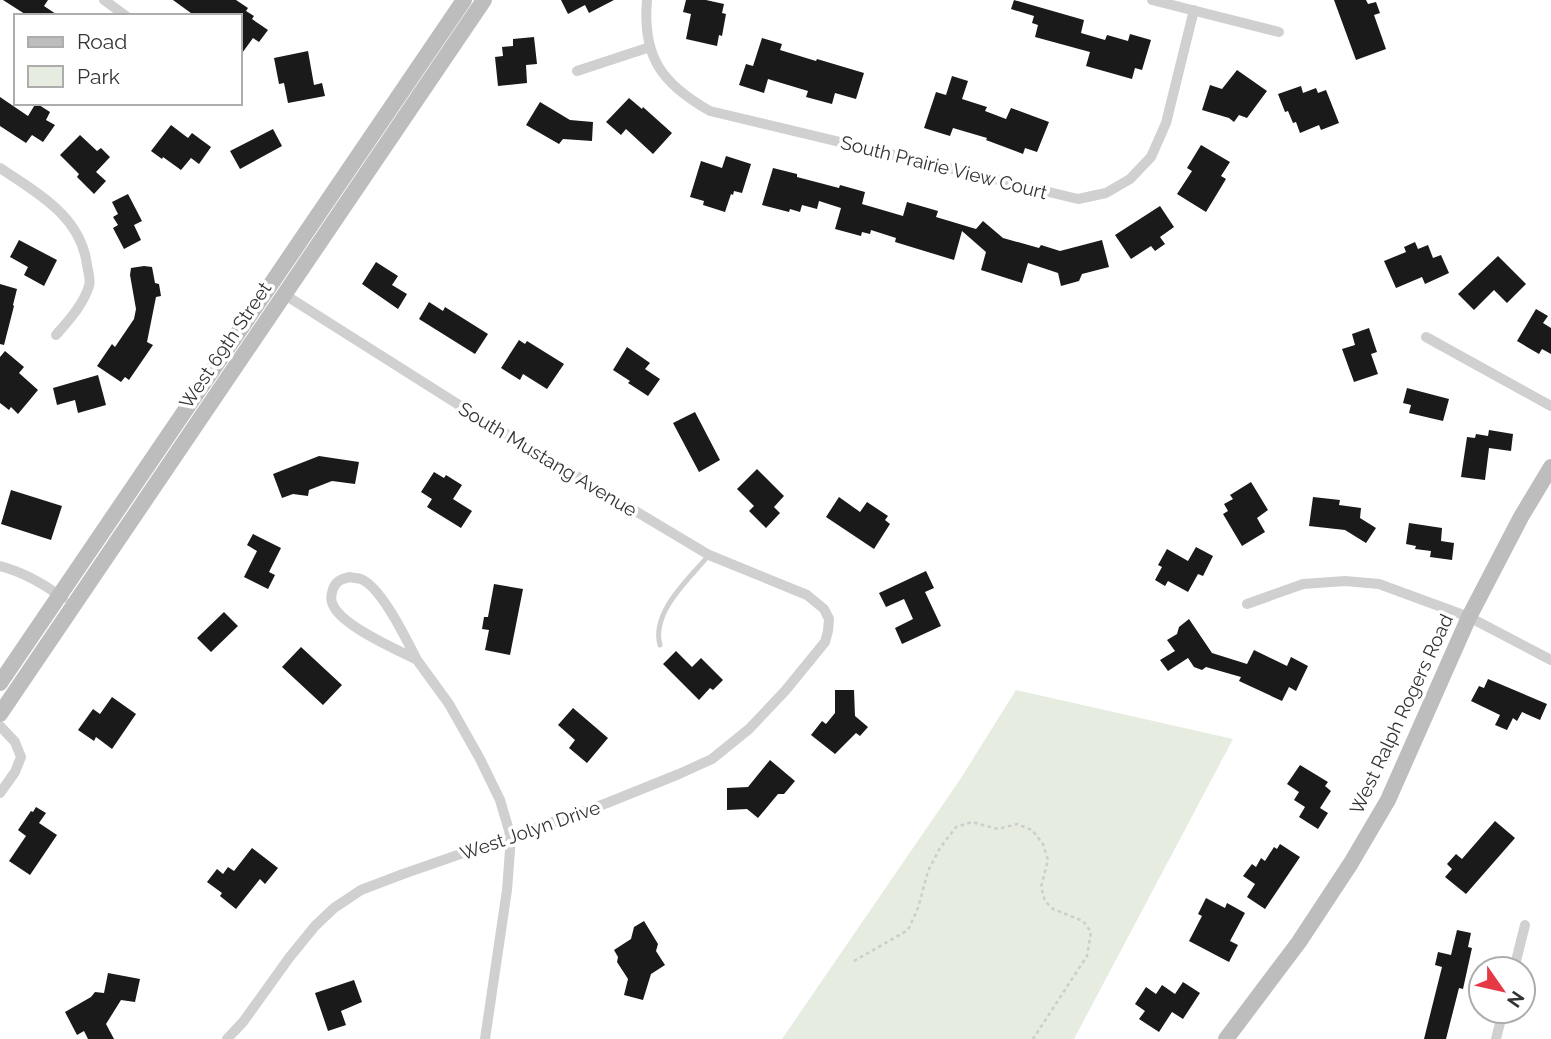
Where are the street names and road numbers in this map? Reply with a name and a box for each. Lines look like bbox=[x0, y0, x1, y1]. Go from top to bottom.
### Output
street label: South Prairie View Court bbox=[839, 131, 1050, 203]
street label: West 69th Street bbox=[175, 277, 276, 412]
street label: South Mustang Avenue bbox=[455, 397, 641, 521]
street label: West Ralph Rogers Road bbox=[1345, 610, 1457, 818]
street label: West Jolyn Drive bbox=[457, 796, 603, 864]

